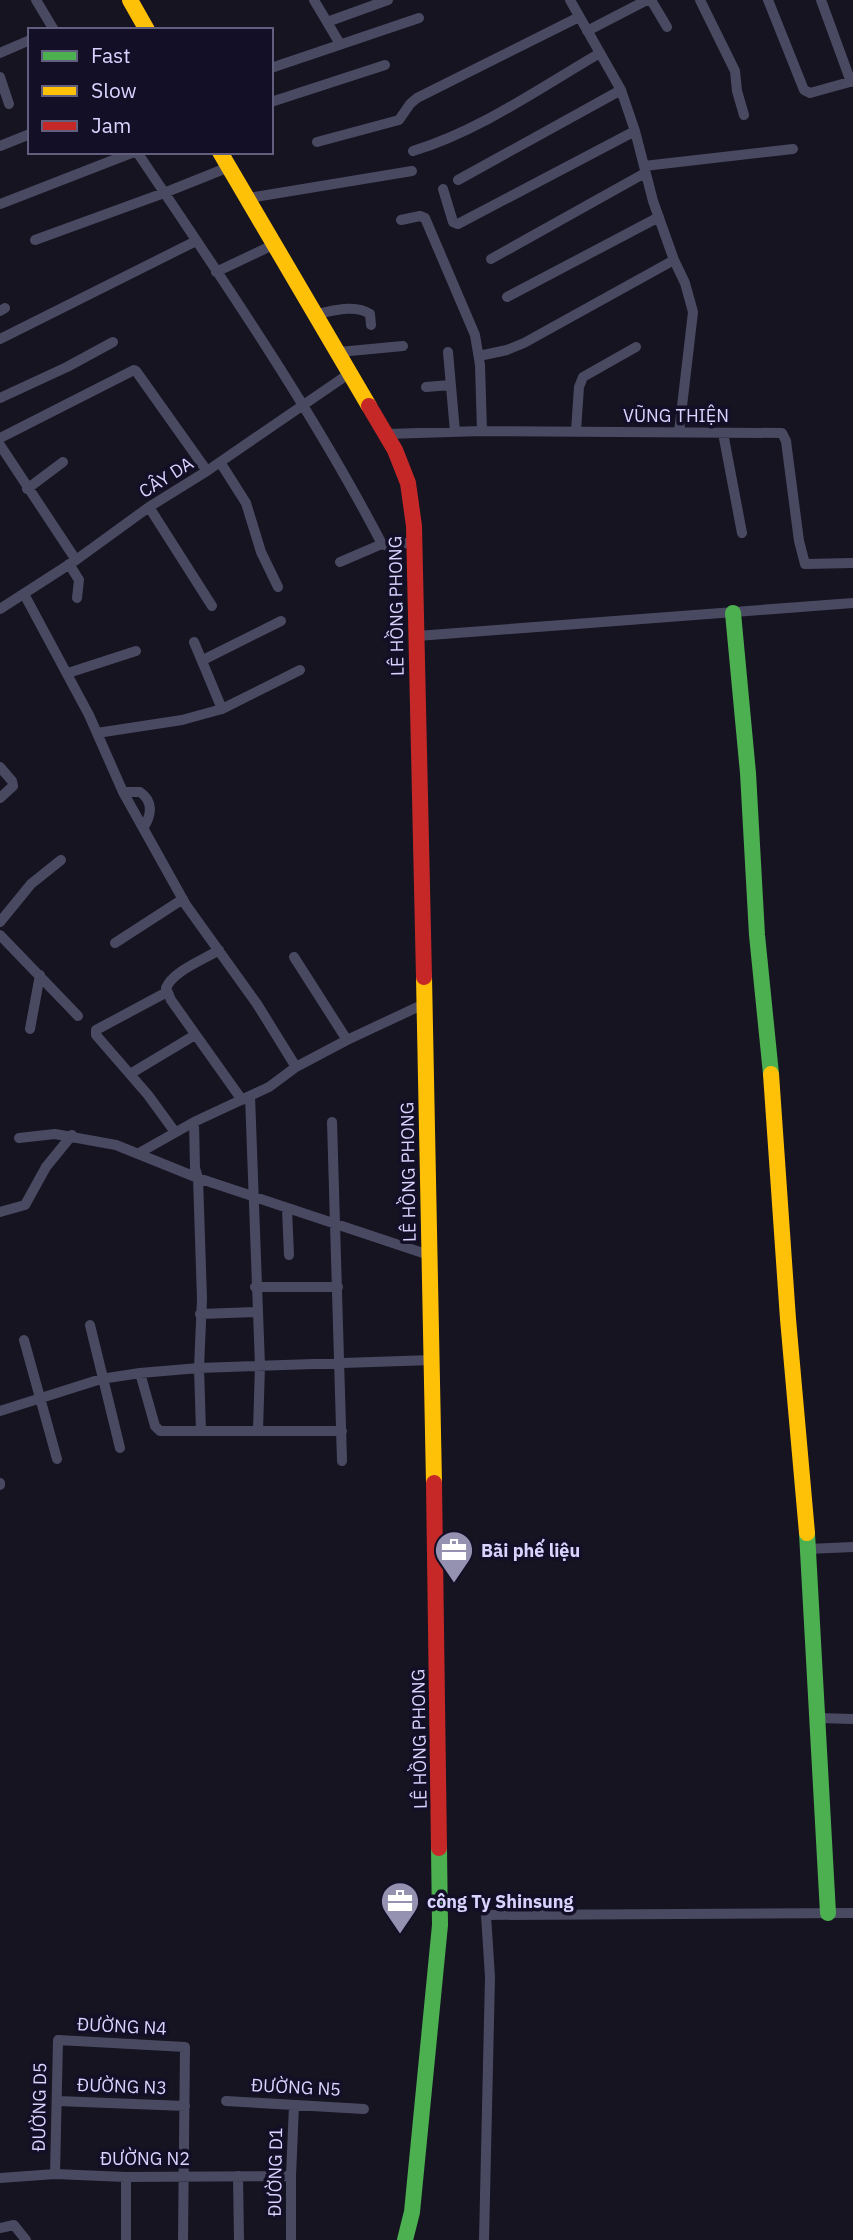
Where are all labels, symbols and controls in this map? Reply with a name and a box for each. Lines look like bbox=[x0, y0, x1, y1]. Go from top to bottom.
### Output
legend bbox=[28, 28, 273, 154]
text: Fast bbox=[91, 41, 131, 69]
text: Slow bbox=[91, 76, 137, 104]
text: Jam bbox=[91, 111, 131, 139]
street label: VŨNG THIỆN bbox=[623, 404, 729, 427]
street label: CÂY DA bbox=[134, 451, 198, 503]
street label: LÊ HỒNG PHONG bbox=[380, 536, 409, 676]
street label: LÊ HỒNG PHONG bbox=[392, 1102, 421, 1242]
office icon: Bãi phế liệu bbox=[433, 1529, 475, 1584]
place label: Bãi phế liệu bbox=[481, 1538, 580, 1562]
street label: LÊ HỒNG PHONG bbox=[403, 1669, 432, 1809]
office icon: công Ty Shinsung bbox=[379, 1880, 421, 1935]
place label: công Ty Shinsung bbox=[427, 1890, 573, 1913]
street label: ĐƯỜNG N4 bbox=[76, 2011, 168, 2040]
street label: ĐƯỜNG D5 bbox=[26, 2062, 51, 2152]
street label: ĐƯỜNG N3 bbox=[77, 2072, 167, 2099]
street label: ĐƯỜNG N5 bbox=[250, 2072, 342, 2101]
street label: ĐƯỜNG D1 bbox=[262, 2127, 287, 2217]
street label: ĐƯỜNG N2 bbox=[100, 2146, 190, 2170]

